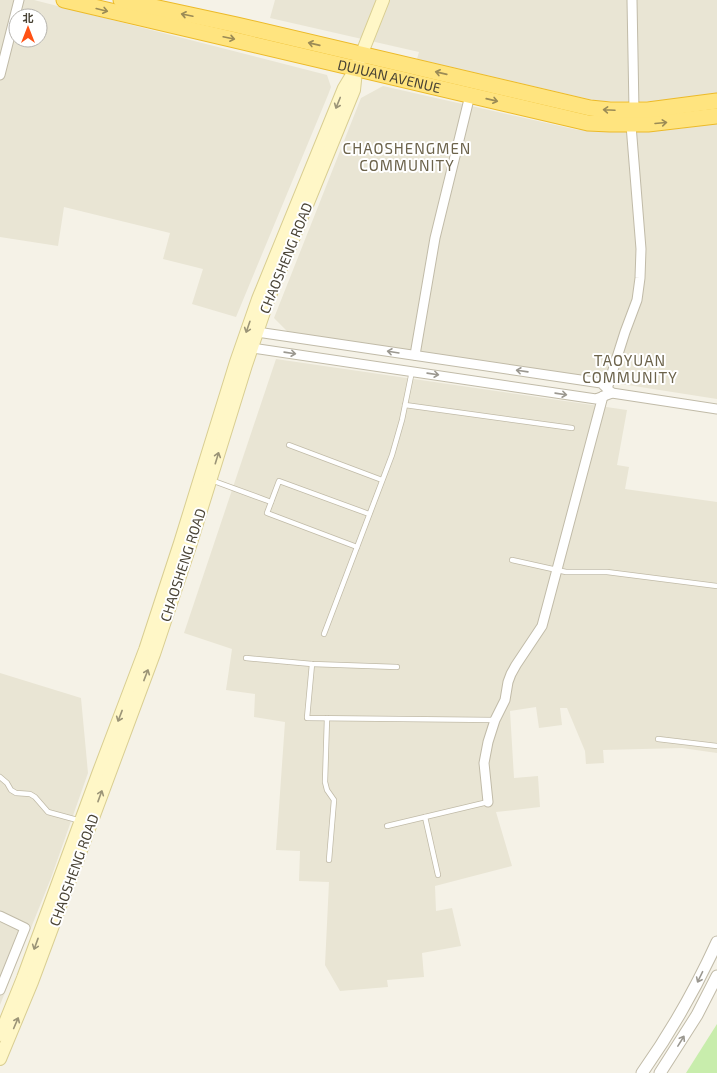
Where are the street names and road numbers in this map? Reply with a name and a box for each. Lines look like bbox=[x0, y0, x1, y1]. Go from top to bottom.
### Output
street label: DUJUAN AVENUE bbox=[336, 56, 443, 96]
street label: CHAOSHENG ROAD bbox=[256, 200, 316, 316]
street label: CHAOSHENG ROAD bbox=[156, 506, 209, 624]
street label: CHAOSHENG ROAD bbox=[45, 811, 102, 928]

